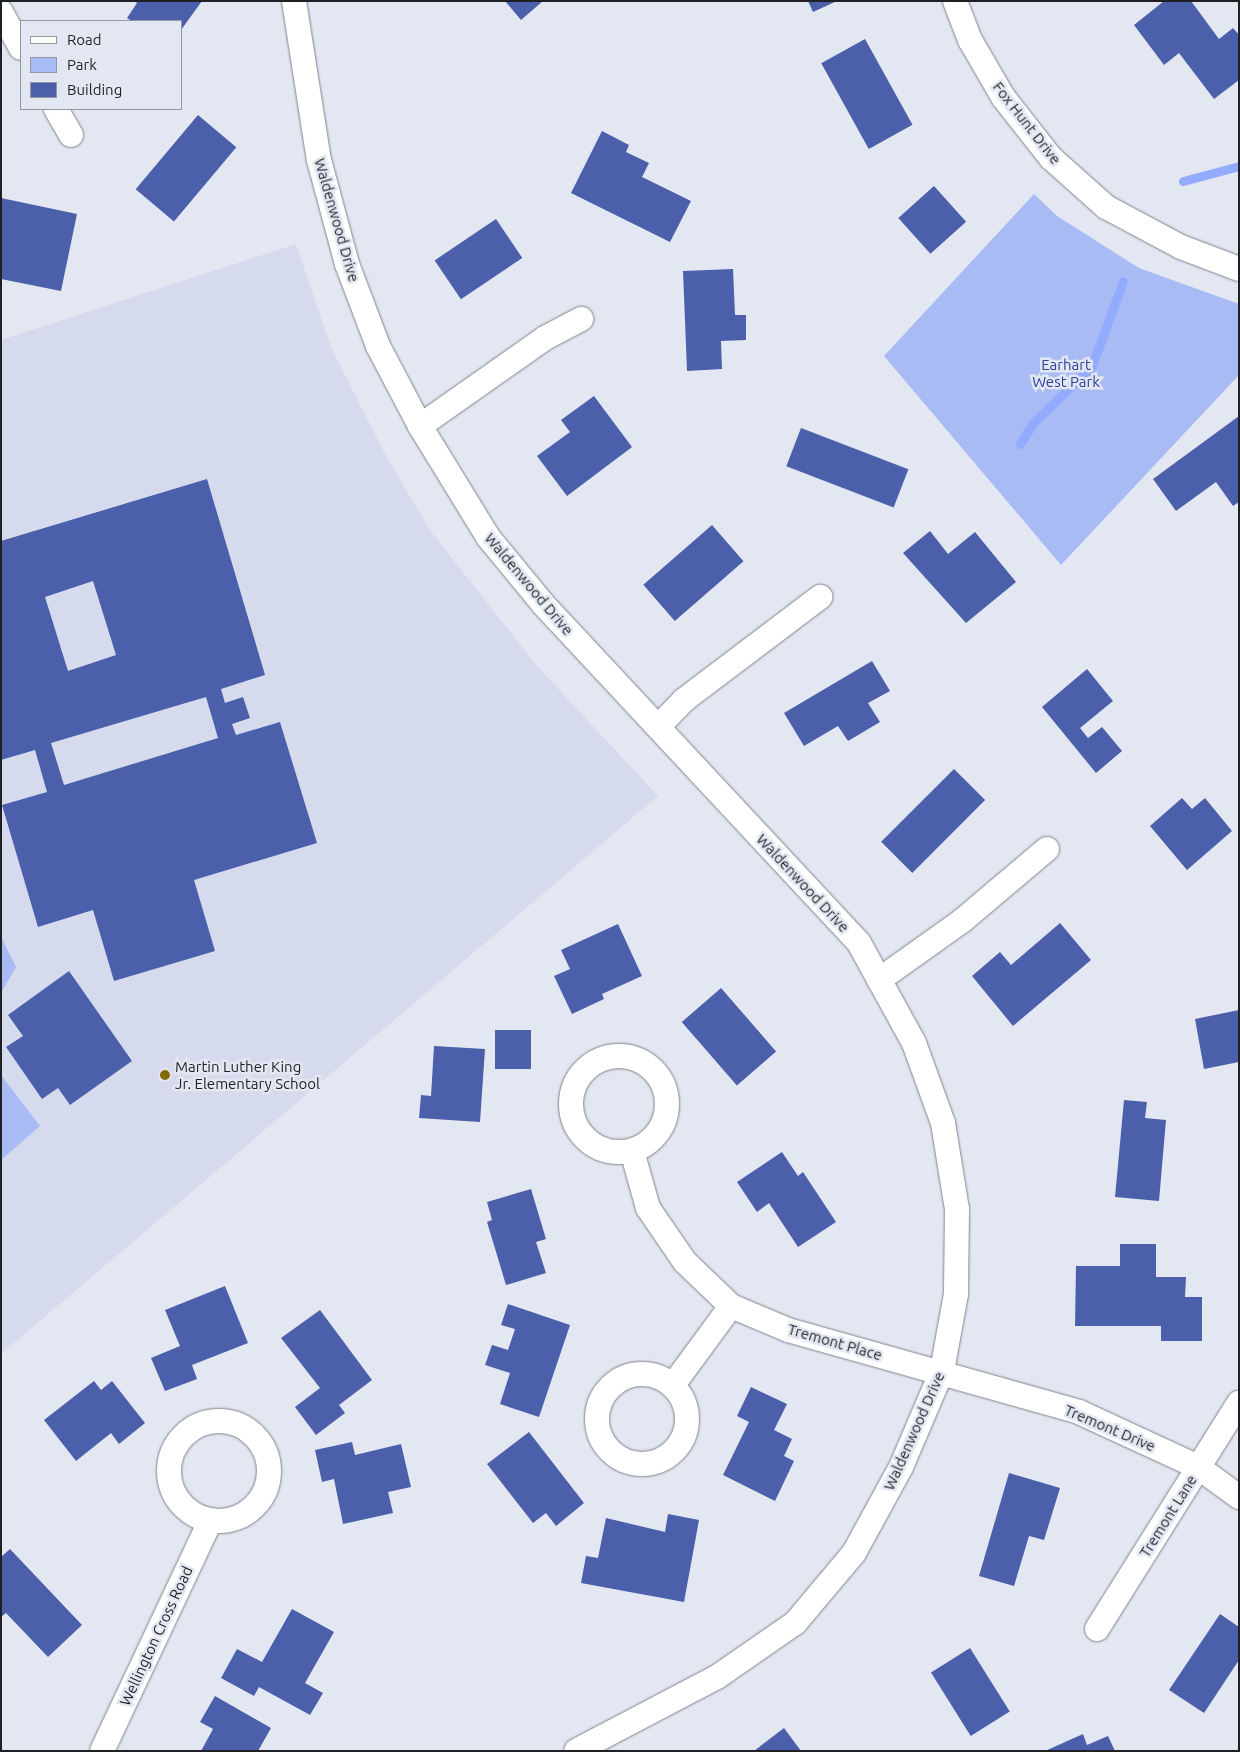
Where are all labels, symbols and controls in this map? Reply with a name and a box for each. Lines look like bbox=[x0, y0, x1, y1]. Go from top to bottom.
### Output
legend bbox=[20, 20, 182, 110]
text: Road bbox=[67, 31, 102, 48]
text: Park bbox=[67, 56, 97, 73]
street label: Fox Hunt Drive bbox=[989, 78, 1065, 168]
text: Building bbox=[67, 81, 122, 98]
street label: Waldenwood Drive bbox=[311, 156, 363, 284]
park label: Earhart West Park bbox=[1032, 355, 1100, 390]
street label: Waldenwood Drive bbox=[481, 529, 577, 639]
street label: Waldenwood Drive bbox=[753, 830, 853, 936]
place label: Martin Luther King Jr. Elementary School bbox=[175, 1057, 320, 1092]
marker: Martin Luther King Jr. Elementary School bbox=[159, 1069, 171, 1081]
street label: Tremont Place bbox=[786, 1320, 884, 1364]
street label: Waldenwood Drive bbox=[880, 1369, 948, 1493]
street label: Tremont Drive bbox=[1062, 1401, 1158, 1455]
street label: Tremont Lane bbox=[1136, 1472, 1200, 1560]
street label: Wellington Cross Road bbox=[116, 1563, 196, 1709]

